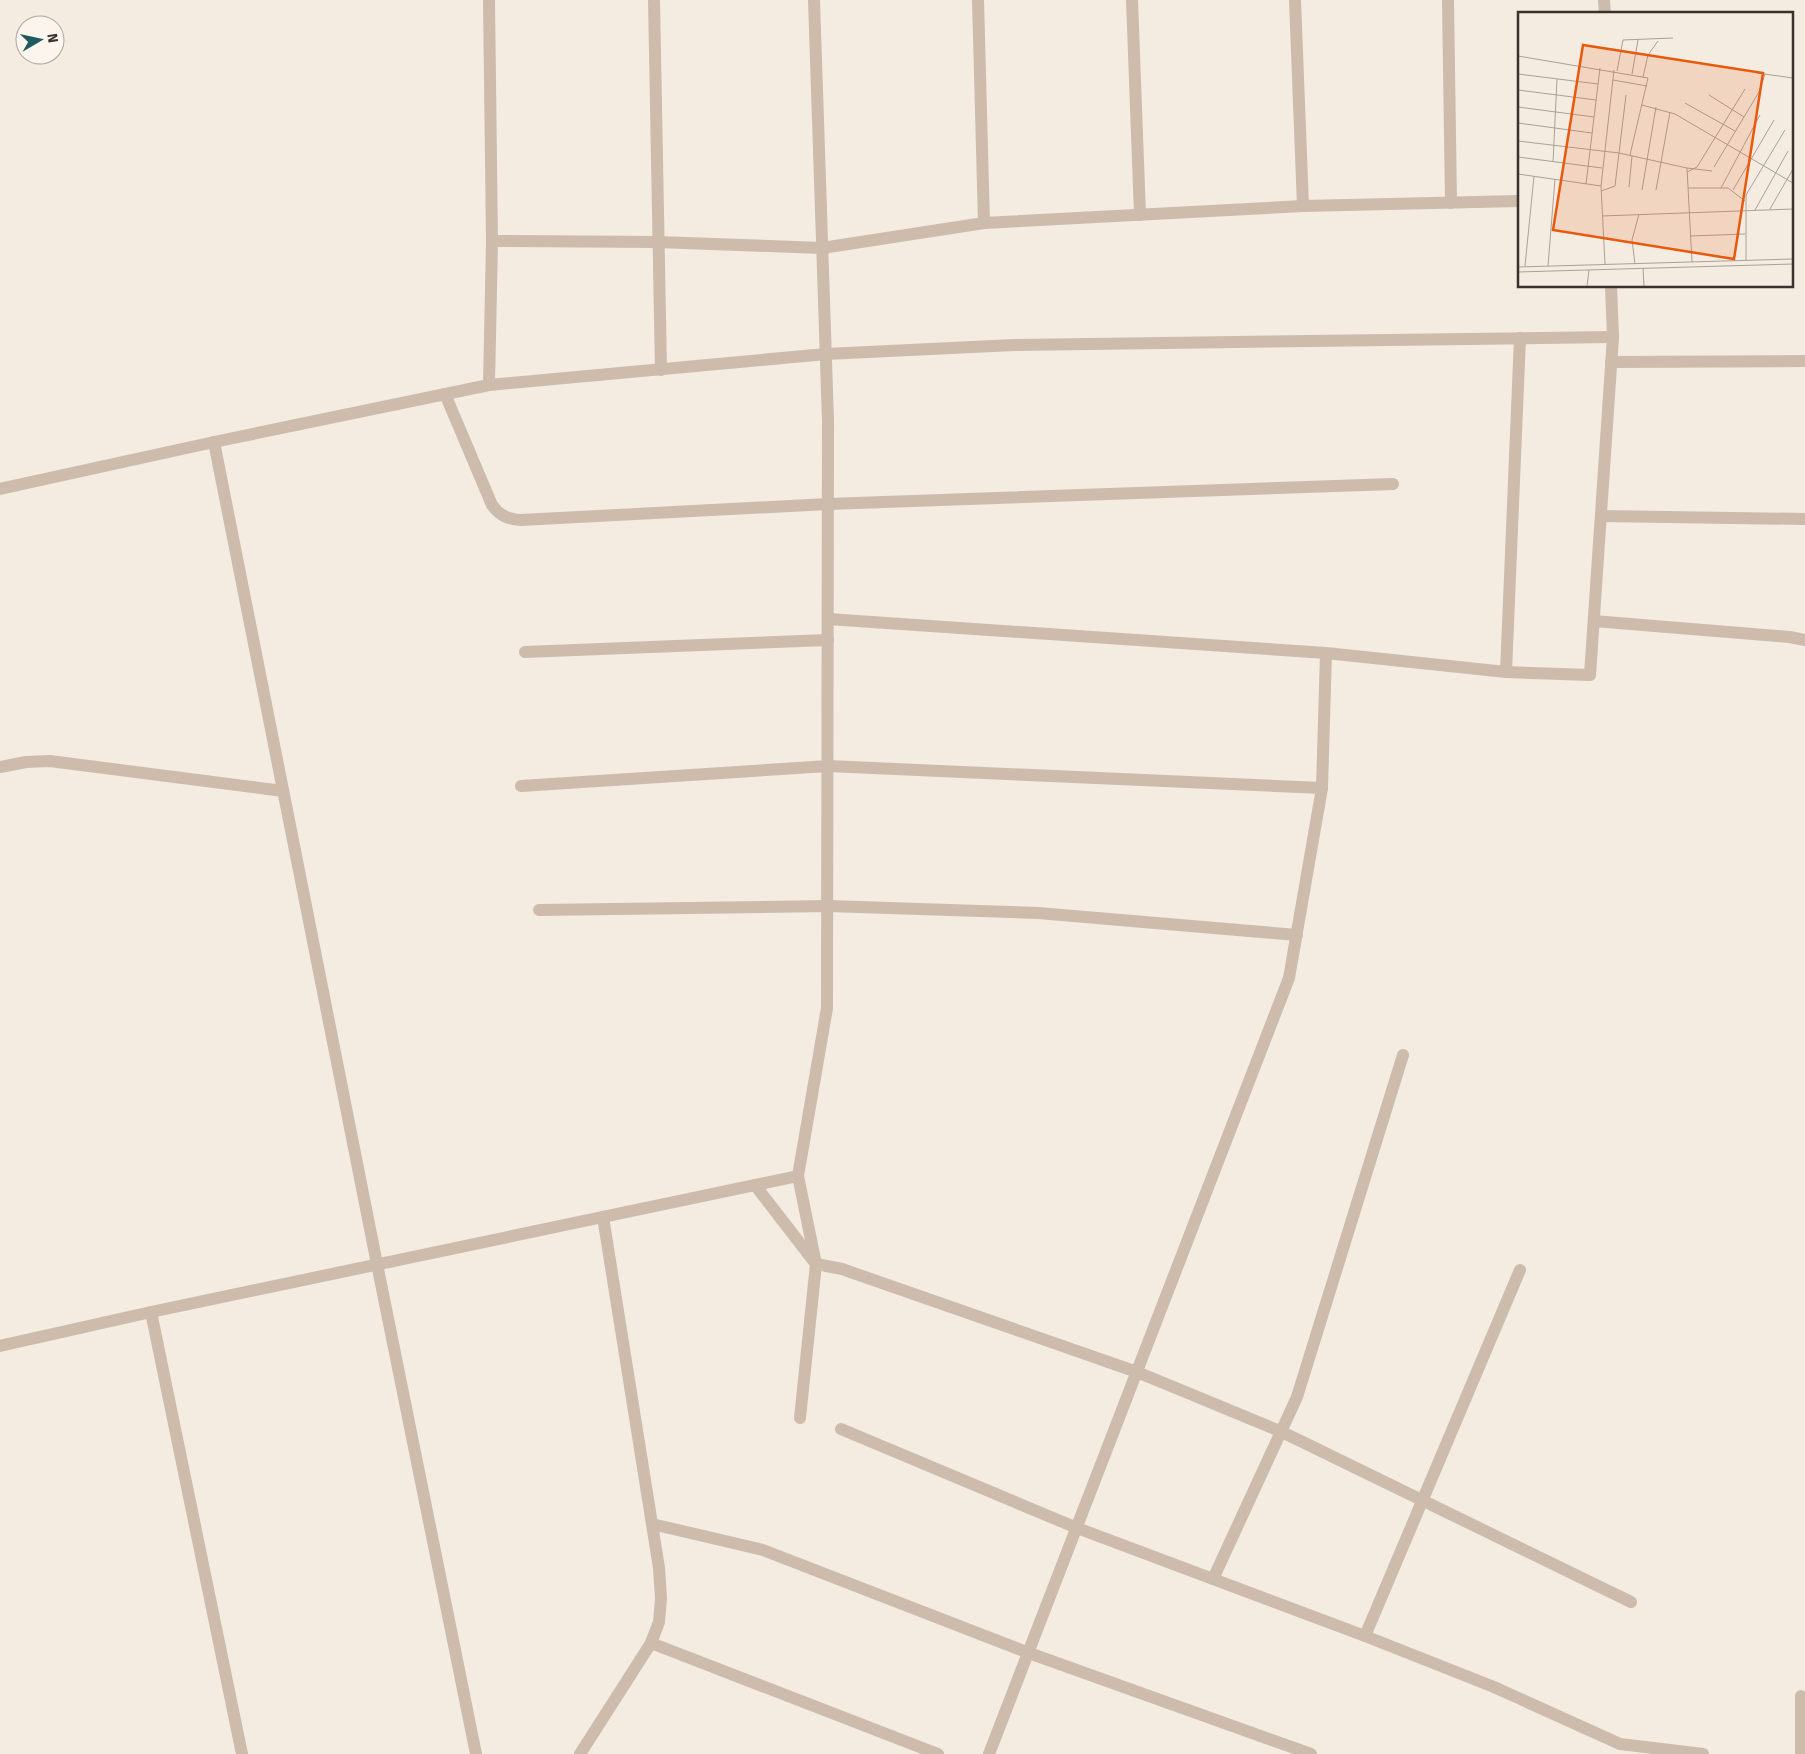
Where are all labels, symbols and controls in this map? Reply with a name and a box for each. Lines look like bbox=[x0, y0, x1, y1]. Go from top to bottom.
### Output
inset map bbox=[1518, 12, 1792, 288]
north arrow bbox=[15, 15, 65, 65]
text: N bbox=[43, 32, 61, 44]

